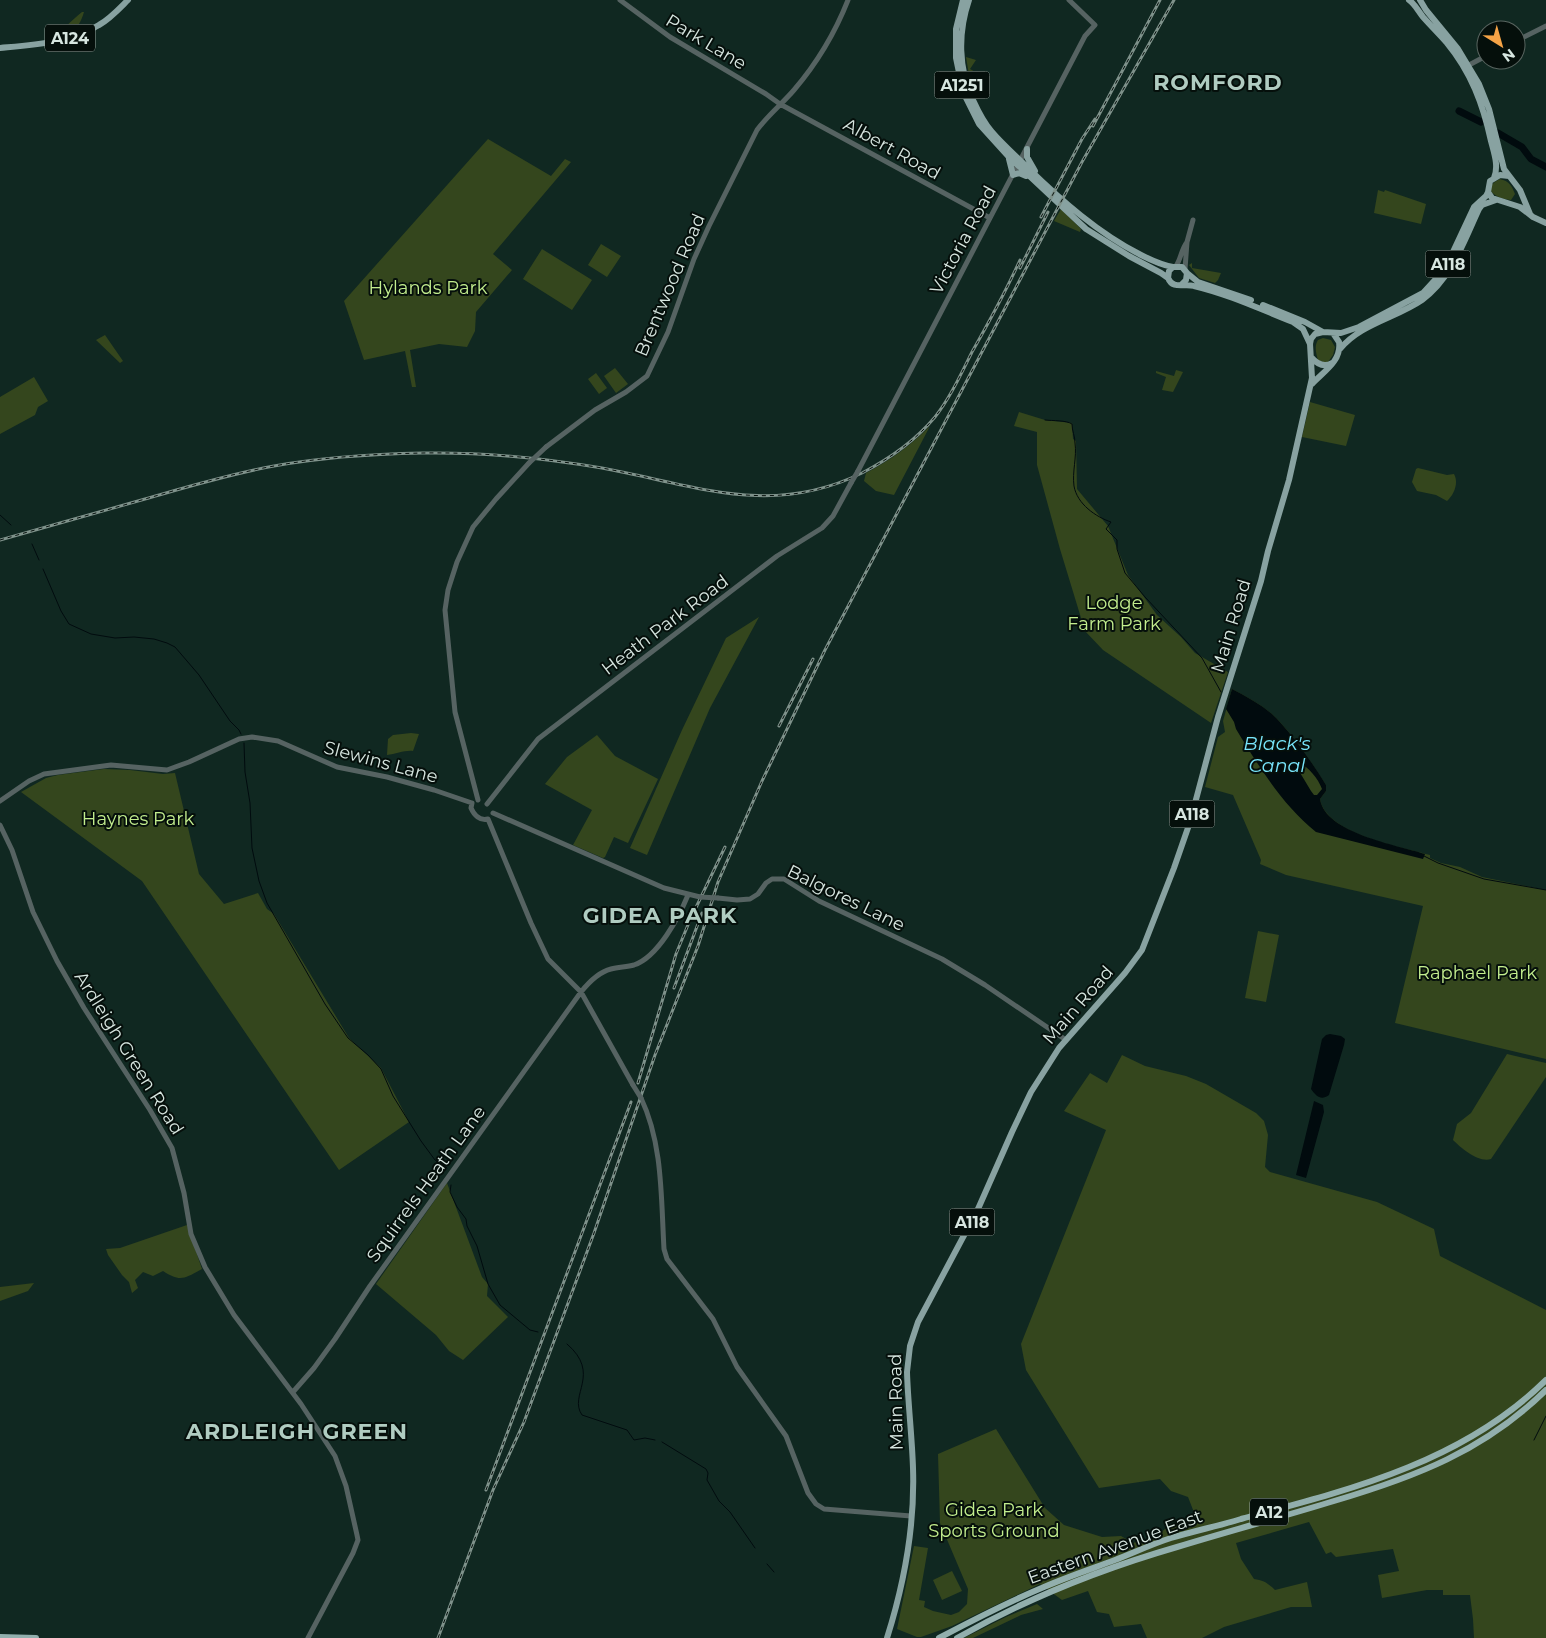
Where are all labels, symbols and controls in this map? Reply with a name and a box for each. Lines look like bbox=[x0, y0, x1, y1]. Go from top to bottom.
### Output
street label: Park Lane bbox=[662, 9, 750, 75]
north arrow bbox=[1476, 20, 1526, 70]
road number: A124 bbox=[45, 24, 95, 52]
text: N bbox=[1499, 45, 1519, 66]
district label: ROMFORD bbox=[1153, 69, 1283, 96]
road number: A1251 bbox=[934, 72, 990, 98]
street label: Albert Road bbox=[840, 113, 944, 185]
street label: Victoria Road bbox=[925, 182, 1001, 298]
street label: Brentwood Road bbox=[630, 210, 710, 360]
road number: A118 bbox=[1426, 250, 1470, 278]
park label: Hylands Park bbox=[369, 277, 488, 299]
street label: Heath Park Road bbox=[597, 570, 733, 680]
street label: Main Road bbox=[1206, 577, 1256, 675]
park label: Lodge Farm Park bbox=[1067, 592, 1161, 635]
water label: Black's Canal bbox=[1243, 732, 1311, 777]
street label: Slewins Lane bbox=[322, 736, 441, 788]
road number: A118 bbox=[1170, 801, 1214, 828]
park label: Haynes Park bbox=[82, 808, 194, 830]
street label: Balgores Lane bbox=[784, 860, 909, 936]
district label: GIDEA PARK bbox=[583, 902, 737, 929]
street label: Main Road bbox=[1038, 961, 1118, 1049]
park label: Raphael Park bbox=[1417, 962, 1537, 984]
street label: Ardleigh Green Road bbox=[70, 967, 188, 1139]
street label: Squirrels Heath Lane bbox=[362, 1101, 490, 1266]
road number: A118 bbox=[950, 1208, 994, 1236]
street label: Main Road bbox=[884, 1354, 908, 1450]
district label: ARDLEIGH GREEN bbox=[185, 1418, 408, 1445]
road number: A12 bbox=[1250, 1498, 1288, 1525]
park label: Gidea Park Sports Ground bbox=[928, 1499, 1060, 1542]
street label: Eastern Avenue East bbox=[1025, 1505, 1205, 1589]

